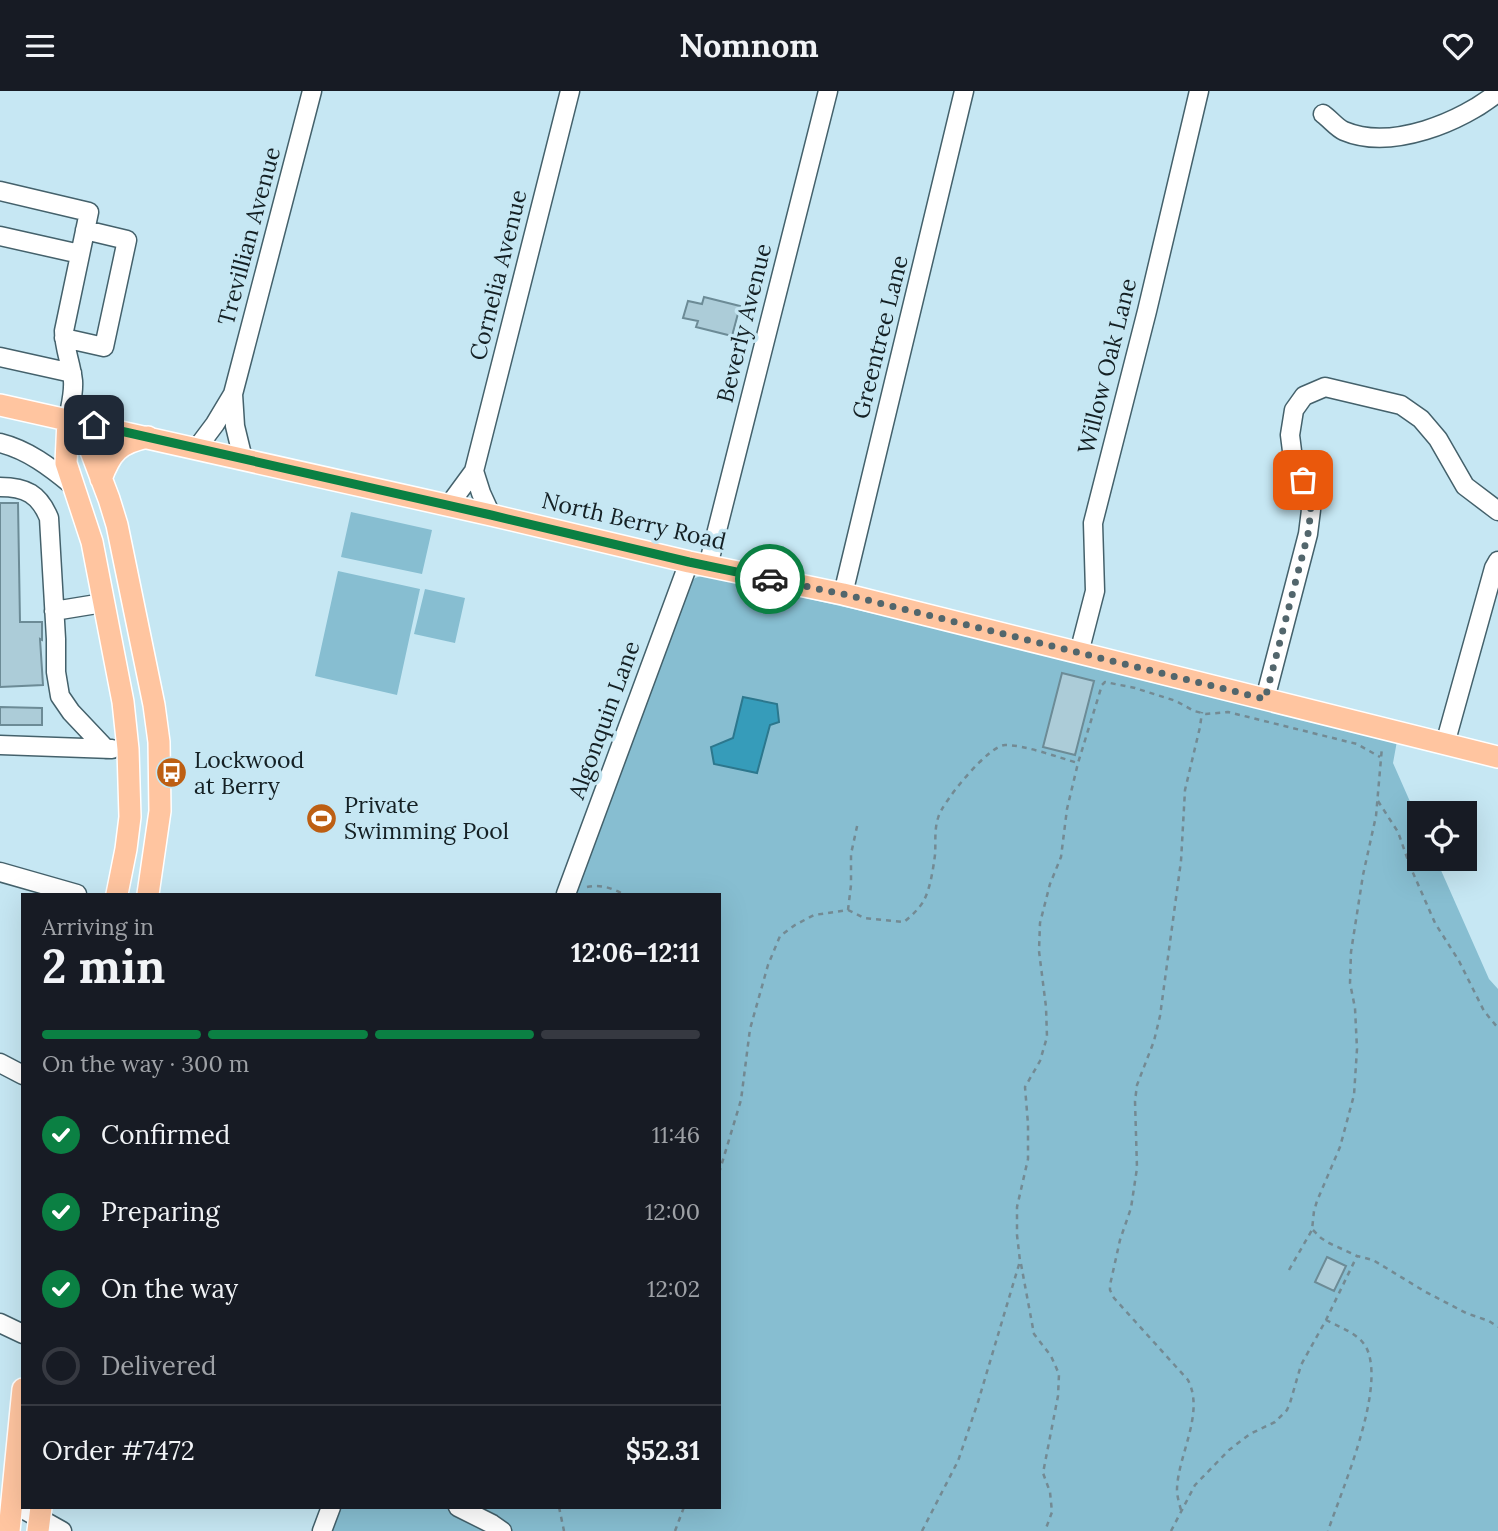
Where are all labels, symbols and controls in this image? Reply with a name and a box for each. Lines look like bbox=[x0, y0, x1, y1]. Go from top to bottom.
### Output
text: Nomnom bbox=[679, 25, 819, 66]
icon: menu bbox=[21, 27, 59, 65]
icon: heart bbox=[1439, 27, 1477, 65]
street label: Trevillian Avenue bbox=[211, 143, 286, 328]
street label: Cornelia Avenue bbox=[462, 187, 533, 363]
street label: Beverly Avenue bbox=[710, 240, 777, 405]
street label: Greentree Lane bbox=[845, 252, 914, 422]
street label: Willow Oak Lane bbox=[1071, 275, 1142, 457]
pin bbox=[64, 395, 124, 455]
icon: home bbox=[75, 406, 113, 444]
pin bbox=[1273, 450, 1333, 510]
icon: bag bbox=[1284, 461, 1322, 499]
street label: North Berry Road bbox=[539, 485, 729, 556]
courier bbox=[735, 544, 805, 614]
icon: car bbox=[751, 560, 789, 598]
street label: Algonquin Lane bbox=[561, 637, 646, 804]
place label: Lockwood at Berry bbox=[194, 745, 304, 800]
bus stop icon: Lockwood at Berry bbox=[154, 756, 188, 790]
place label: Private Swimming Pool bbox=[344, 790, 509, 845]
sports icon: Private Swimming Pool bbox=[304, 801, 338, 835]
map controls bbox=[1407, 801, 1477, 871]
button: locate bbox=[1407, 801, 1477, 871]
text: Arriving in bbox=[42, 912, 154, 941]
text: 12:06–12:11 bbox=[571, 936, 700, 969]
text: 2 min bbox=[42, 937, 165, 996]
text: On the way · 300 m bbox=[42, 1049, 249, 1078]
icon: check bbox=[42, 1116, 80, 1154]
text: Confirmed bbox=[101, 1118, 230, 1151]
text: 11:46 bbox=[652, 1120, 700, 1149]
icon: check bbox=[42, 1193, 80, 1231]
text: Preparing bbox=[101, 1195, 220, 1228]
text: 12:00 bbox=[645, 1197, 700, 1226]
icon: check bbox=[42, 1270, 80, 1308]
text: On the way bbox=[101, 1272, 238, 1305]
text: 12:02 bbox=[647, 1274, 700, 1303]
text: Delivered bbox=[101, 1349, 217, 1382]
text: Order #7472 bbox=[42, 1434, 195, 1467]
text: $52.31 bbox=[626, 1434, 700, 1467]

